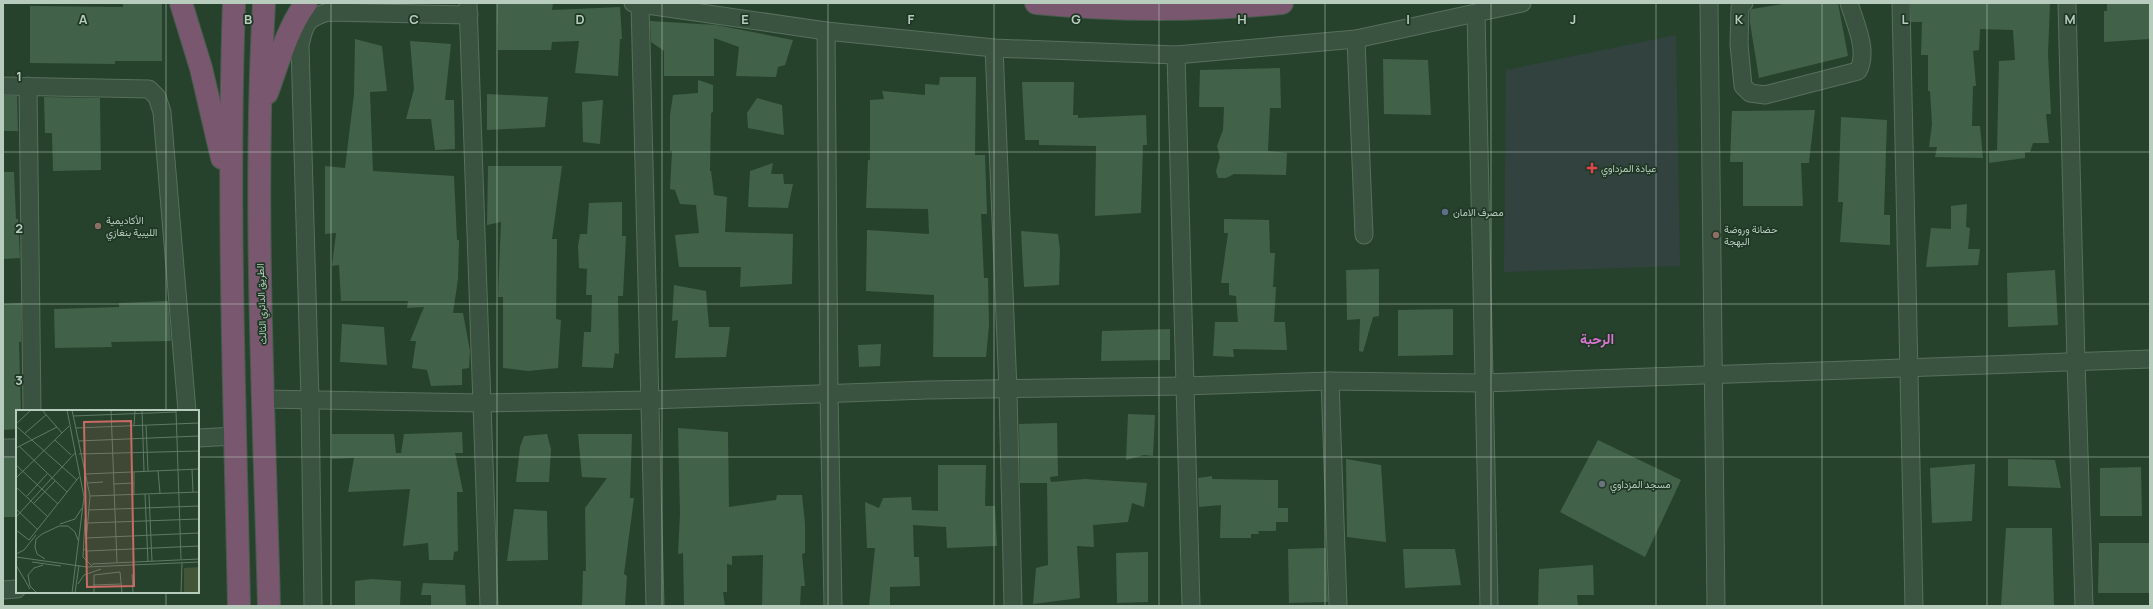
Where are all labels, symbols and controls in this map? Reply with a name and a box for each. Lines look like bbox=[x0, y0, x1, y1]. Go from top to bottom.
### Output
text: A bbox=[79, 10, 88, 28]
text: B bbox=[244, 10, 252, 28]
text: C bbox=[409, 10, 419, 28]
text: D bbox=[575, 10, 585, 28]
text: E bbox=[741, 10, 749, 28]
text: F bbox=[908, 10, 915, 28]
text: G bbox=[1071, 10, 1081, 28]
text: H bbox=[1237, 10, 1247, 28]
text: I bbox=[1406, 10, 1410, 28]
text: J bbox=[1570, 10, 1576, 28]
text: K bbox=[1735, 10, 1744, 28]
text: L bbox=[1902, 10, 1909, 28]
text: M bbox=[2064, 10, 2076, 28]
text: 1 bbox=[16, 67, 22, 85]
place label: عيادة المزداوي bbox=[1601, 161, 1657, 177]
marker: عيادة المزداوي bbox=[1586, 162, 1598, 174]
place label: مصرف الامان bbox=[1453, 205, 1504, 219]
marker: مصرف الامان bbox=[1440, 207, 1450, 217]
place label: الأكاديمية الليبية بنغازي bbox=[106, 213, 157, 241]
text: 2 bbox=[15, 219, 23, 237]
marker: الأكاديمية الليبية بنغازي bbox=[93, 221, 103, 231]
place label: حضانة وروضة البهجة bbox=[1724, 222, 1778, 248]
marker: حضانة وروضة البهجة bbox=[1711, 230, 1721, 240]
street label: الطريق الدائري الثالث bbox=[253, 263, 271, 345]
district label: الرحبة bbox=[1580, 329, 1614, 348]
text: 3 bbox=[15, 371, 23, 389]
inset map bbox=[16, 410, 199, 593]
place label: مسجد المزداوي bbox=[1610, 477, 1671, 493]
marker: مسجد المزداوي bbox=[1597, 479, 1607, 489]

